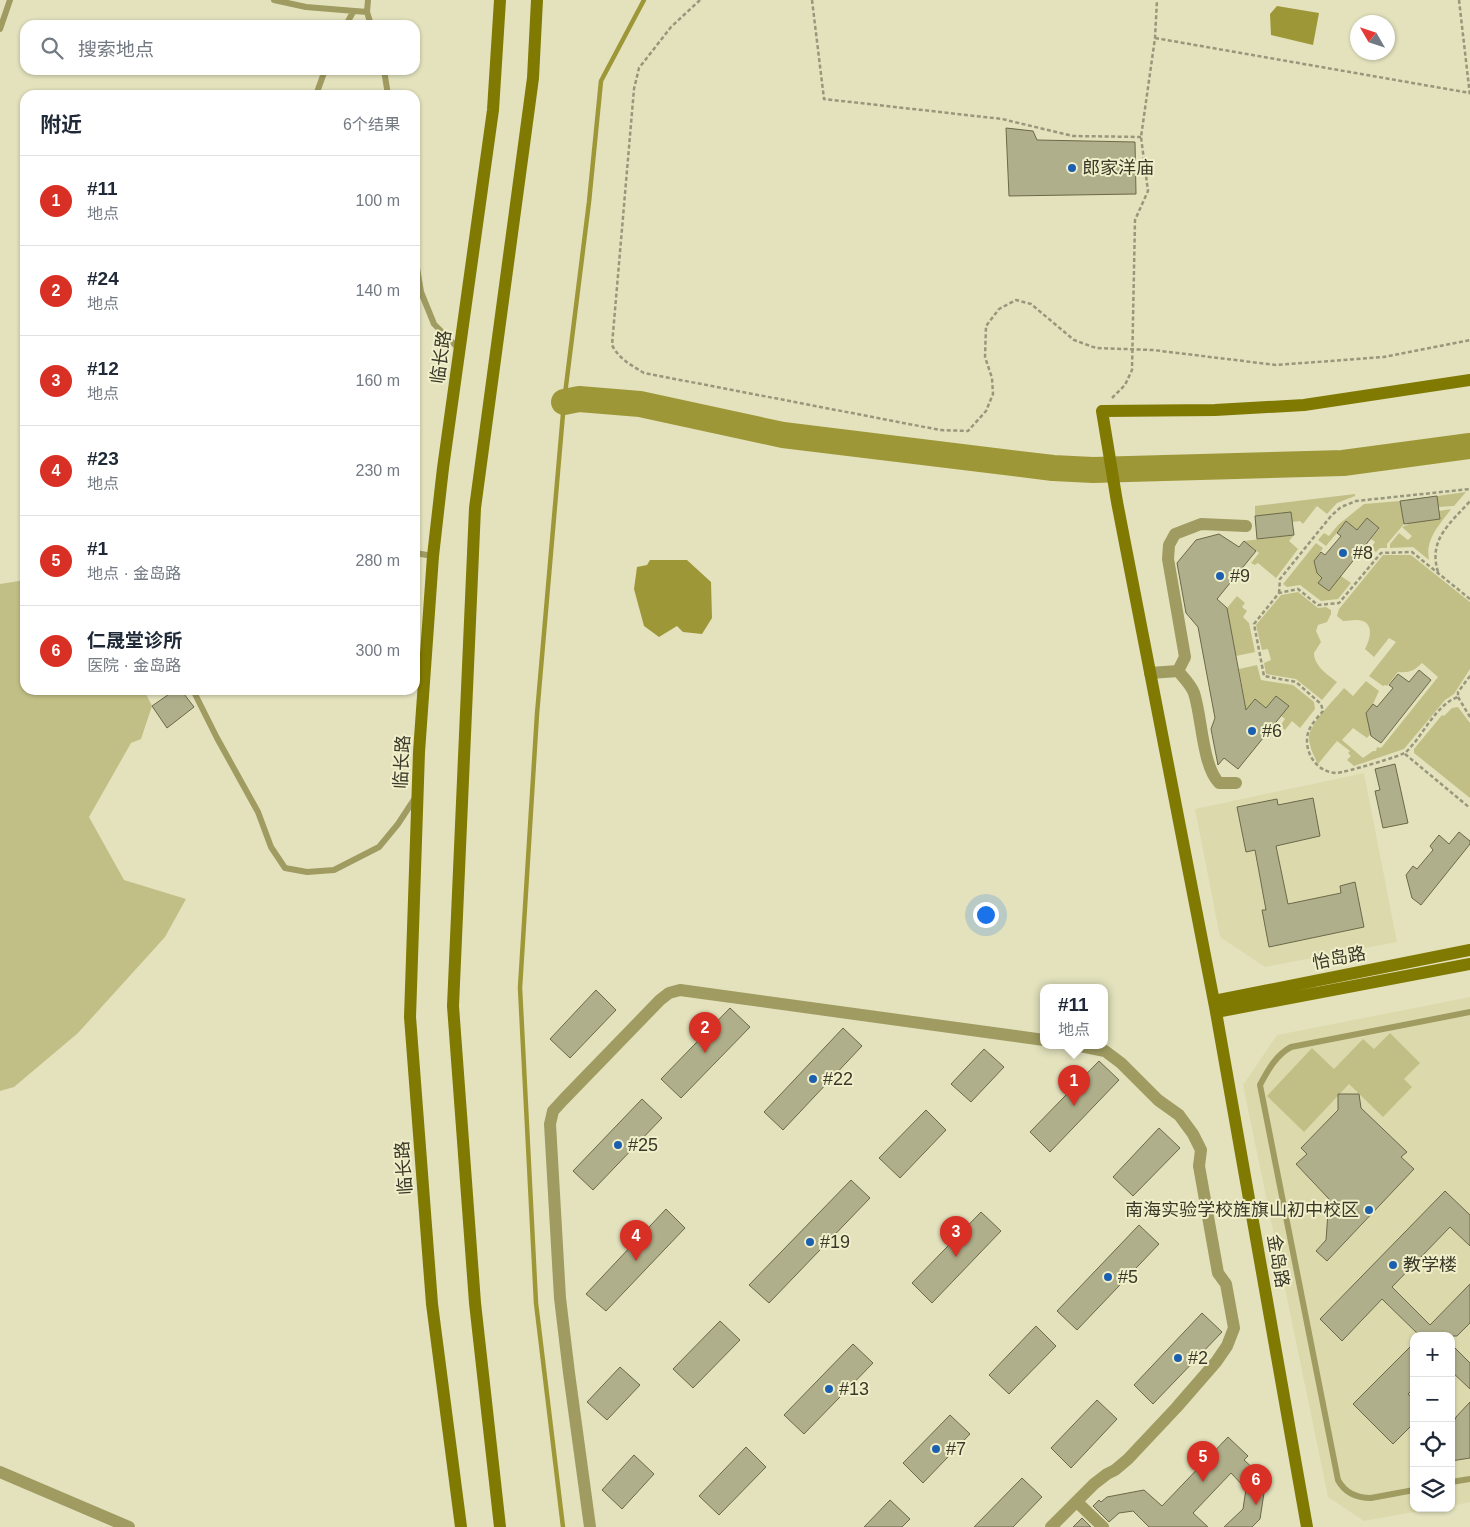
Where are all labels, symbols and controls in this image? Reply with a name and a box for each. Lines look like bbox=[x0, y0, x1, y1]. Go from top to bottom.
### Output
north arrow bbox=[1350, 15, 1395, 60]
search box bbox=[20, 20, 420, 75]
icon: search bbox=[38, 34, 66, 62]
text: 搜索地点 bbox=[78, 39, 154, 60]
text: 附近 bbox=[40, 113, 82, 136]
text: 6个结果 bbox=[343, 116, 400, 133]
place label: 郎家洋庙 bbox=[1082, 158, 1154, 178]
marker: 郎家洋庙 bbox=[1066, 162, 1078, 174]
text: #11 bbox=[87, 178, 118, 199]
text: 1 bbox=[52, 192, 60, 209]
text: 100 m bbox=[356, 192, 400, 209]
text: 地点 bbox=[87, 205, 119, 222]
text: #24 bbox=[87, 268, 119, 289]
text: 2 bbox=[52, 282, 60, 299]
text: 140 m bbox=[356, 282, 400, 299]
text: 地点 bbox=[87, 295, 119, 312]
street label: 临长路 bbox=[427, 329, 455, 385]
text: #12 bbox=[87, 358, 119, 379]
text: 3 bbox=[52, 372, 60, 389]
text: 160 m bbox=[356, 372, 400, 389]
text: 地点 bbox=[87, 385, 119, 402]
text: #23 bbox=[87, 448, 119, 469]
text: 4 bbox=[52, 462, 60, 479]
text: 230 m bbox=[356, 462, 400, 479]
text: 地点 bbox=[87, 475, 119, 492]
text: #1 bbox=[87, 538, 108, 559]
place label: #8 bbox=[1353, 543, 1373, 563]
marker: #8 bbox=[1337, 547, 1349, 559]
text: 5 bbox=[52, 552, 60, 569]
text: 280 m bbox=[356, 552, 400, 569]
text: 地点 · 金岛路 bbox=[87, 565, 181, 582]
place label: #9 bbox=[1230, 566, 1250, 586]
marker: #9 bbox=[1214, 570, 1226, 582]
text: 仁晟堂诊所 bbox=[87, 630, 182, 651]
text: 6 bbox=[52, 642, 60, 659]
text: 300 m bbox=[356, 642, 400, 659]
text: 医院 · 金岛路 bbox=[87, 657, 181, 674]
place label: #6 bbox=[1262, 721, 1282, 741]
marker: #6 bbox=[1246, 725, 1258, 737]
street label: 临长路 bbox=[391, 735, 413, 789]
your location bbox=[973, 902, 999, 928]
street label: 怡岛路 bbox=[1311, 943, 1367, 973]
popup bbox=[1040, 984, 1108, 1049]
text: #11 bbox=[1058, 994, 1089, 1015]
pin: 2 bbox=[689, 1012, 721, 1053]
text: 地点 bbox=[1058, 1021, 1090, 1038]
pin: 1 bbox=[1058, 1065, 1090, 1106]
place label: #22 bbox=[823, 1069, 853, 1089]
marker: #22 bbox=[807, 1073, 819, 1085]
place label: #25 bbox=[628, 1135, 658, 1155]
marker: #25 bbox=[612, 1139, 624, 1151]
street label: 临长路 bbox=[392, 1140, 416, 1196]
place label: 南海实验学校旌旗山初中校区 bbox=[1125, 1200, 1359, 1220]
marker: 南海实验学校旌旗山初中校区 bbox=[1363, 1204, 1375, 1216]
pin: 3 bbox=[940, 1216, 972, 1257]
pin: 4 bbox=[620, 1220, 652, 1261]
place label: #19 bbox=[820, 1232, 850, 1252]
street label: 金岛路 bbox=[1263, 1233, 1293, 1289]
marker: #19 bbox=[804, 1236, 816, 1248]
place label: 教学楼 bbox=[1403, 1255, 1457, 1275]
marker: 教学楼 bbox=[1387, 1259, 1399, 1271]
place label: #5 bbox=[1118, 1267, 1138, 1287]
marker: #5 bbox=[1102, 1271, 1114, 1283]
map controls bbox=[1410, 1332, 1455, 1512]
button: + bbox=[1410, 1332, 1455, 1377]
place label: #2 bbox=[1188, 1348, 1208, 1368]
marker: #2 bbox=[1172, 1352, 1184, 1364]
button: − bbox=[1410, 1377, 1455, 1422]
place label: #13 bbox=[839, 1379, 869, 1399]
marker: #13 bbox=[823, 1383, 835, 1395]
button: locate bbox=[1410, 1422, 1455, 1467]
place label: #7 bbox=[946, 1439, 966, 1459]
pin: 5 bbox=[1187, 1441, 1219, 1482]
marker: #7 bbox=[930, 1443, 942, 1455]
pin: 6 bbox=[1240, 1464, 1272, 1505]
button: layers bbox=[1410, 1467, 1455, 1512]

